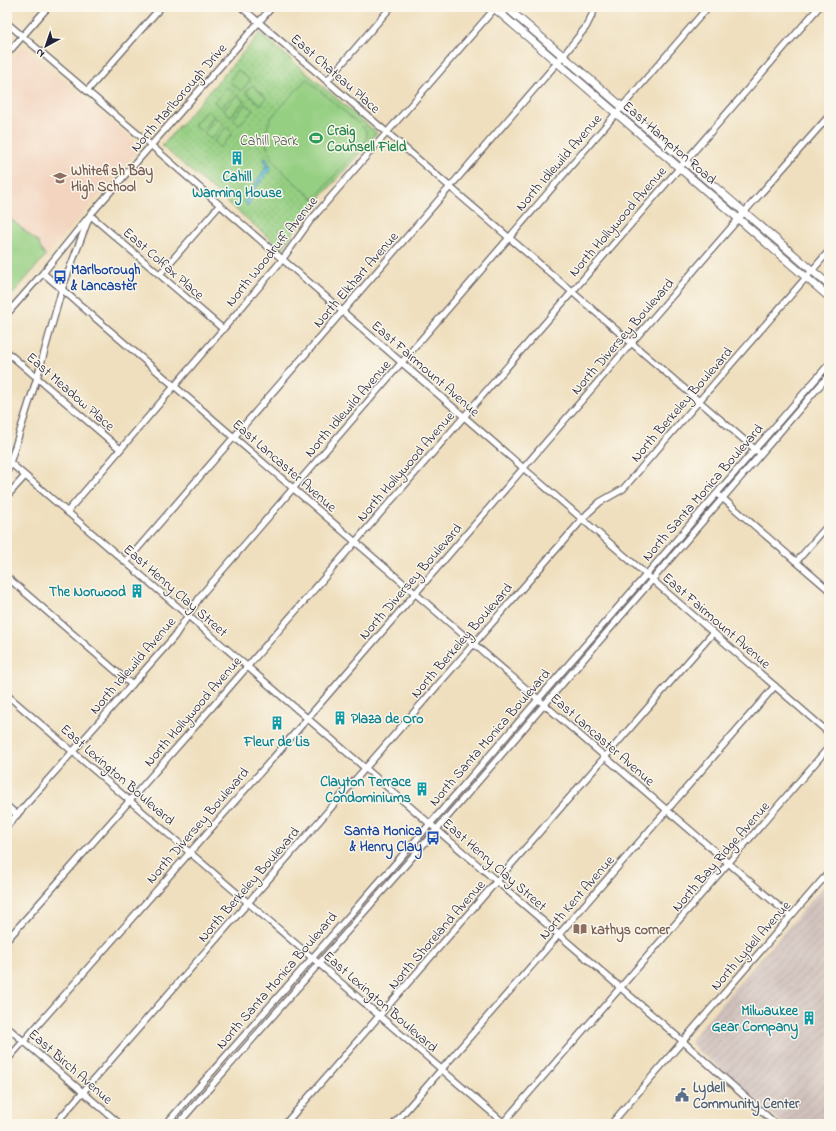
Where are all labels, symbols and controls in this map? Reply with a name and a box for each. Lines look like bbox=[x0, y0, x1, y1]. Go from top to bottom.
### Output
north arrow bbox=[26, 26, 66, 66]
street label: East Chateau Place bbox=[286, 29, 385, 120]
street label: North Marlborough Drive bbox=[126, 38, 234, 158]
text: N bbox=[32, 44, 48, 61]
street label: East Hampton Road bbox=[617, 96, 721, 190]
street label: North Idlewild Avenue bbox=[511, 109, 608, 216]
place label: Craig Counsell Field bbox=[327, 121, 407, 158]
sports icon: Craig Counsell Field bbox=[308, 130, 324, 146]
park label: Cahill Park bbox=[240, 131, 299, 152]
building icon: Cahill Warming House bbox=[229, 150, 245, 166]
place label: Whitefish Bay High School bbox=[71, 161, 153, 200]
street label: North Hollywood Avenue bbox=[564, 162, 673, 282]
place label: Cahill Warming House bbox=[192, 167, 283, 206]
school or university icon: Whitefish Bay High School bbox=[52, 170, 68, 186]
street label: North Woodruff Avenue bbox=[221, 192, 324, 312]
street label: East Colfax Place bbox=[118, 223, 209, 306]
street label: North Elkhart Avenue bbox=[308, 227, 404, 333]
place label: Marlborough & Lancaster bbox=[70, 260, 141, 297]
bus stop icon: Marlborough & Lancaster bbox=[52, 269, 68, 285]
street label: North Diversey Boulevard bbox=[567, 274, 681, 400]
street label: East Fairmount Avenue bbox=[366, 316, 485, 423]
street label: North Berkeley Boulevard bbox=[626, 343, 739, 468]
street label: East Meadow Place bbox=[21, 348, 119, 437]
street label: North Idlewild Avenue bbox=[300, 355, 397, 462]
street label: North Hollywood Avenue bbox=[352, 407, 461, 527]
street label: East Lancaster Avenue bbox=[227, 415, 341, 518]
street label: North Santa Monica Boulevard bbox=[637, 420, 769, 566]
street label: North Diversey Boulevard bbox=[355, 519, 469, 645]
street label: East Henry Clay Street bbox=[117, 540, 232, 643]
street label: East Fairmount Avenue bbox=[657, 568, 776, 675]
street label: North Berkeley Boulevard bbox=[406, 579, 519, 704]
place label: The Norwood bbox=[49, 582, 126, 603]
building icon: The Norwood bbox=[129, 583, 145, 599]
street label: North Idlewild Avenue bbox=[85, 612, 182, 719]
street label: North Hollywood Avenue bbox=[139, 652, 248, 772]
street label: North Santa Monica Boulevard bbox=[424, 665, 556, 811]
street label: East Lancaster Avenue bbox=[545, 689, 659, 792]
place label: Plaza de Oro bbox=[351, 709, 424, 730]
building icon: Plaza de Oro bbox=[332, 710, 348, 726]
building icon: Fleur de Lis bbox=[269, 715, 285, 731]
street label: East Lexington Boulevard bbox=[55, 719, 179, 832]
place label: Fleur de Lis bbox=[243, 732, 310, 753]
street label: North Diversey Boulevard bbox=[142, 763, 256, 889]
place label: Clayton Terrace Condominiums bbox=[320, 772, 412, 809]
building icon: Clayton Terrace Condominiums bbox=[414, 781, 430, 797]
street label: North Bay Ridge Avenue bbox=[667, 797, 776, 917]
street label: East Henry Clay Street bbox=[436, 814, 551, 917]
place label: Santa Monica & Henry Clay bbox=[344, 821, 422, 860]
street label: North Berkeley Boulevard bbox=[193, 823, 306, 948]
bus stop icon: Santa Monica & Henry Clay bbox=[425, 830, 441, 846]
street label: North Kent Avenue bbox=[534, 851, 620, 945]
street label: North Shoreland Avenue bbox=[383, 875, 491, 995]
street label: North Lydell Avenue bbox=[706, 896, 798, 996]
street label: North Santa Monica Boulevard bbox=[211, 908, 343, 1054]
place label: kathys corner bbox=[591, 920, 670, 943]
library icon: kathys corner bbox=[572, 921, 588, 937]
street label: East Lexington Boulevard bbox=[318, 946, 442, 1059]
place label: Milwaukee Gear Company bbox=[712, 1001, 799, 1040]
building icon: Milwaukee Gear Company bbox=[801, 1010, 817, 1026]
street label: East Birch Avenue bbox=[23, 1024, 117, 1110]
place label: Lydell Community Center bbox=[693, 1078, 800, 1117]
public building icon: Lydell Community Center bbox=[674, 1087, 690, 1103]

